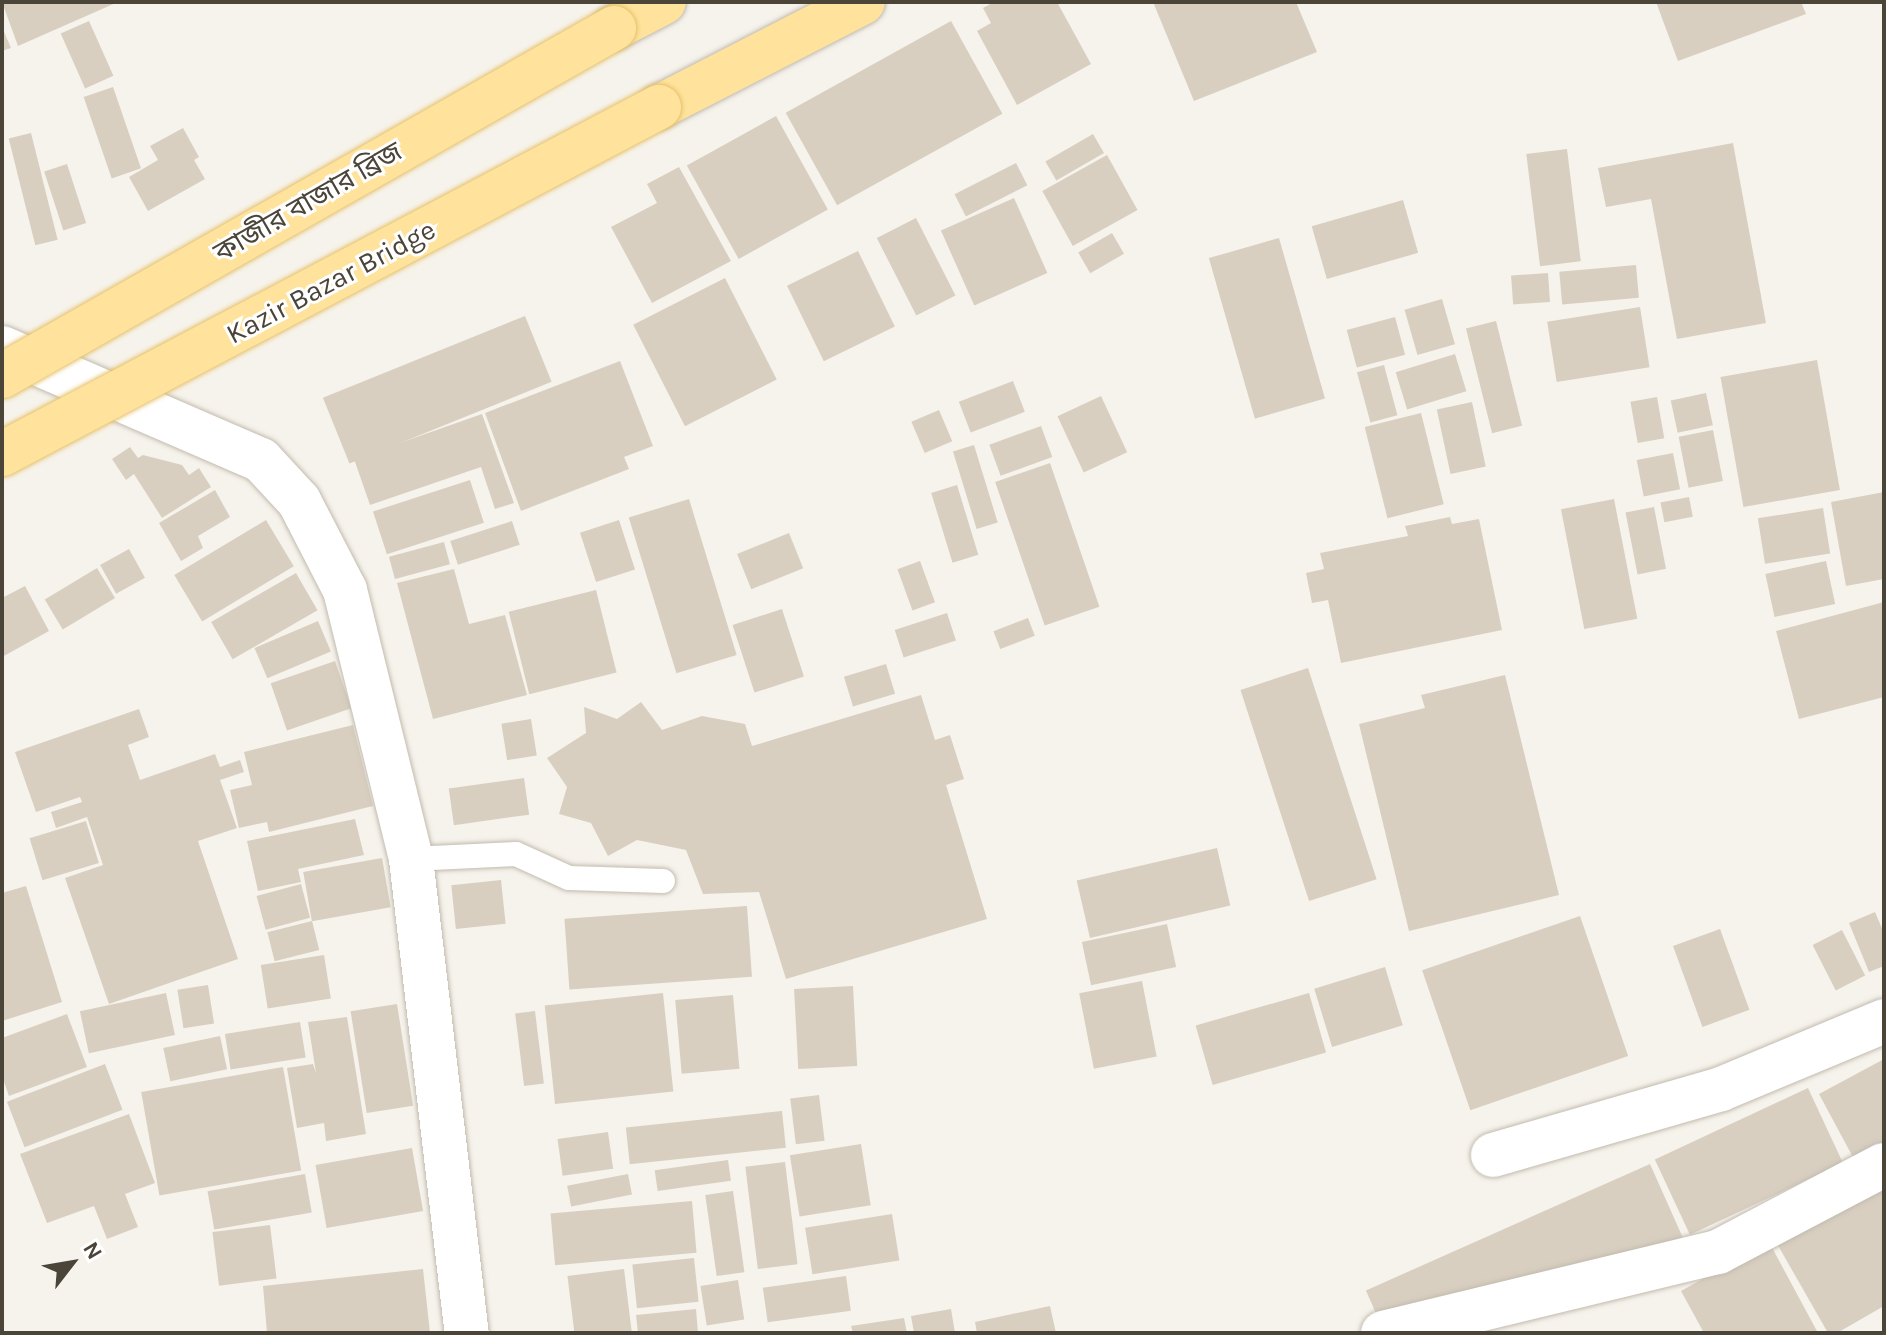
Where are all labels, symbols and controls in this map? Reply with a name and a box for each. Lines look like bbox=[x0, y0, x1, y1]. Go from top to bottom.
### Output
street label: কাজীর বাজার ব্রিজ bbox=[208, 134, 408, 270]
street label: Kazir Bazar Bridge bbox=[221, 213, 441, 351]
north arrow bbox=[32, 1223, 112, 1303]
text: N bbox=[77, 1237, 108, 1264]

